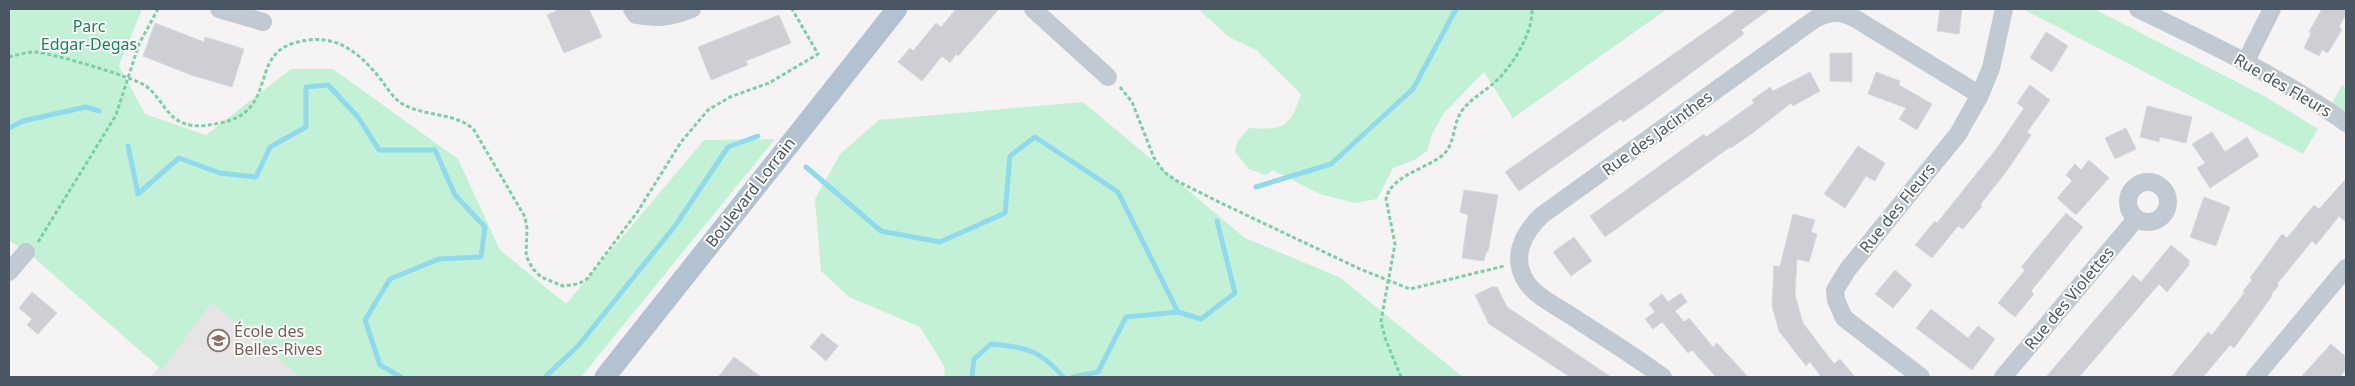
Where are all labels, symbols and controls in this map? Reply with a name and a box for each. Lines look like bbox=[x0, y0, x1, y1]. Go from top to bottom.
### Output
park label: Parc Edgar-Degas bbox=[41, 15, 137, 55]
street label: Rue des Fleurs bbox=[2230, 48, 2336, 122]
street label: Rue des Jacinthes bbox=[1597, 86, 1717, 180]
street label: Boulevard Lorrain bbox=[700, 132, 800, 252]
street label: Rue des Fleurs bbox=[1854, 159, 1940, 257]
street label: Rue des Violettes bbox=[2019, 242, 2119, 354]
place label: École des Belles-Rives bbox=[234, 320, 322, 360]
school or university icon: École des Belles-Rives bbox=[206, 328, 230, 352]

